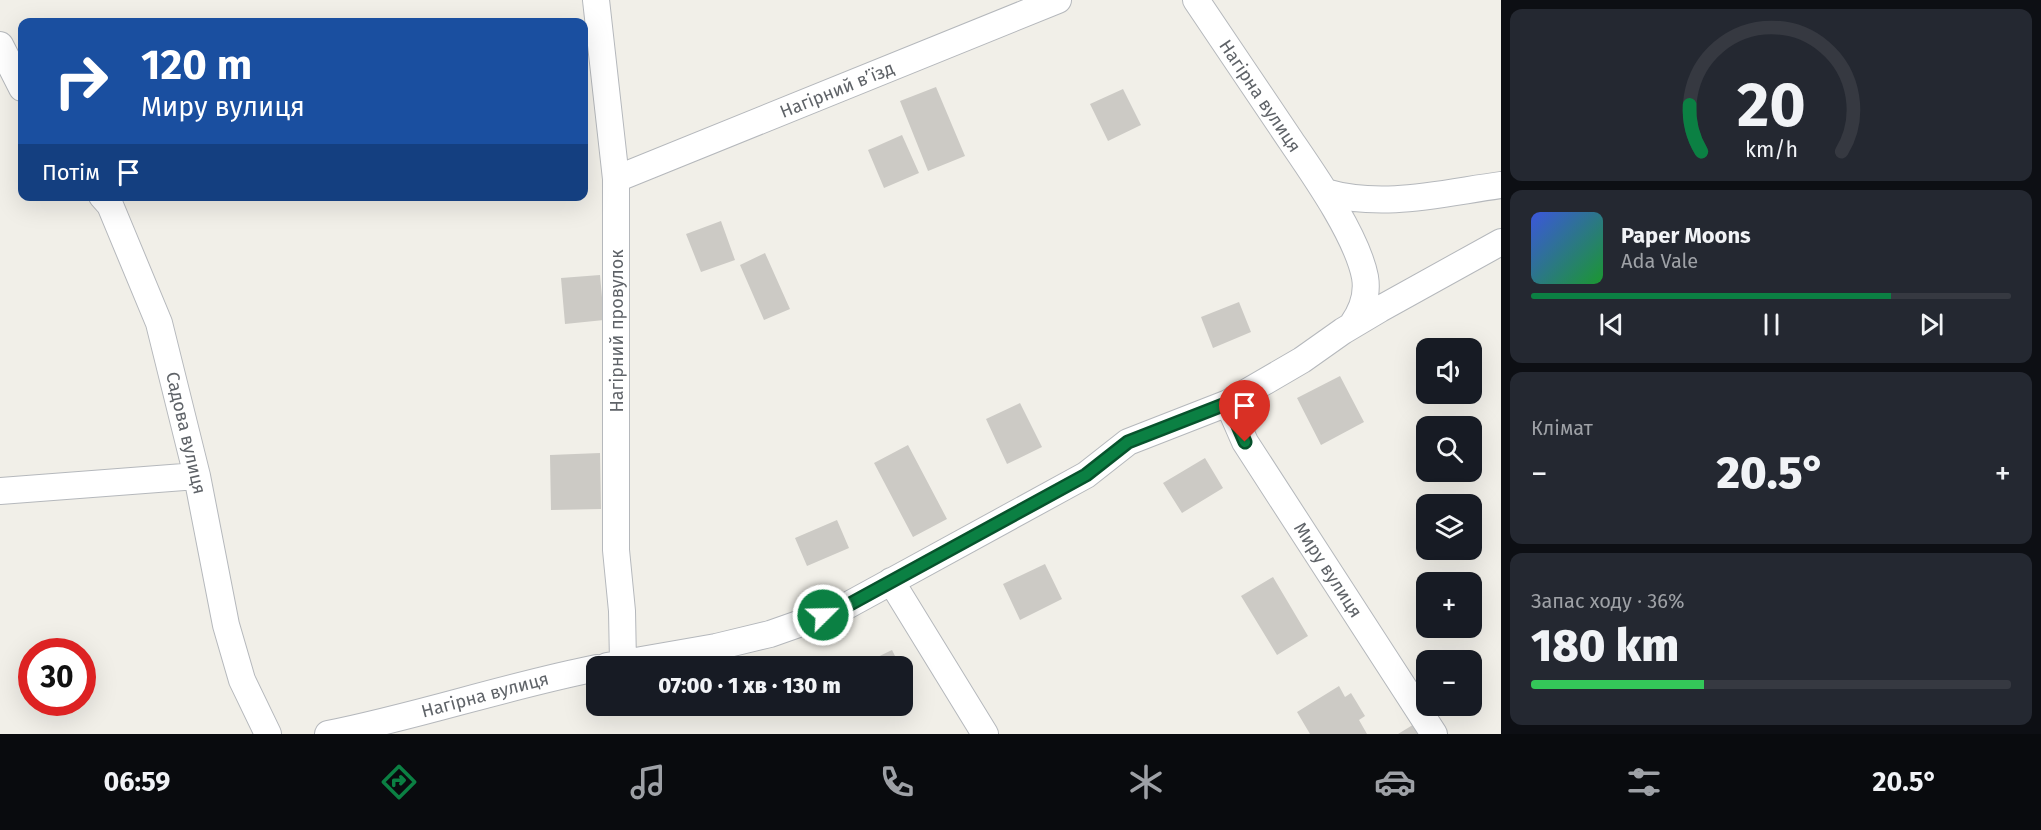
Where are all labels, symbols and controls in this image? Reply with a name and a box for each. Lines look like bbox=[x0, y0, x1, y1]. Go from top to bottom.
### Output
street label: Нагірна вулиця bbox=[1214, 36, 1306, 156]
text: 120 m bbox=[141, 40, 252, 90]
icon: right bbox=[42, 42, 120, 120]
street label: Нагірний в’їзд bbox=[777, 57, 897, 123]
text: 20 bbox=[1737, 68, 1805, 143]
text: Миру вулиця bbox=[141, 91, 305, 123]
text: km/h bbox=[1744, 138, 1798, 164]
icon: arrive bbox=[112, 156, 145, 189]
text: Потім bbox=[42, 159, 100, 186]
text: Paper Moons bbox=[1621, 222, 1751, 249]
street label: Нагірний провулок bbox=[606, 249, 628, 413]
text: Ada Vale bbox=[1621, 249, 1698, 273]
icon: previous bbox=[1595, 308, 1628, 341]
icon: pause bbox=[1755, 308, 1788, 341]
icon: next bbox=[1915, 308, 1948, 341]
map controls bbox=[1416, 338, 1482, 716]
button: sound bbox=[1416, 338, 1482, 404]
street label: Садова вулиця bbox=[161, 370, 211, 496]
pin bbox=[1219, 380, 1270, 442]
icon: arrive bbox=[1228, 389, 1261, 422]
button: search bbox=[1416, 416, 1482, 482]
text: Клімат bbox=[1531, 416, 1593, 440]
text: 20.5° bbox=[1716, 446, 1826, 500]
text: − bbox=[1531, 454, 1548, 494]
text: + bbox=[1995, 454, 2011, 494]
button: layers bbox=[1416, 494, 1482, 560]
street label: Миру вулиця bbox=[1289, 518, 1367, 622]
button: + bbox=[1416, 572, 1482, 638]
position arrow bbox=[791, 583, 855, 647]
text: Запас ходу · 36% bbox=[1531, 589, 1684, 613]
text: 180 km bbox=[1531, 619, 1679, 673]
speed limit sign: 30 bbox=[18, 638, 96, 716]
button: − bbox=[1416, 650, 1482, 716]
street label: Нагірна вулиця bbox=[419, 667, 551, 723]
text: 07:00 · 1 хв · 130 m bbox=[658, 672, 841, 699]
icon: directions bbox=[378, 761, 420, 803]
icon: music bbox=[627, 761, 669, 803]
icon: phone bbox=[876, 761, 918, 803]
icon: climate bbox=[1125, 761, 1167, 803]
icon: car bbox=[1374, 761, 1416, 803]
icon: filters bbox=[1623, 761, 1665, 803]
text: 06:59 bbox=[104, 766, 170, 798]
text: 20.5° bbox=[1873, 766, 1937, 798]

